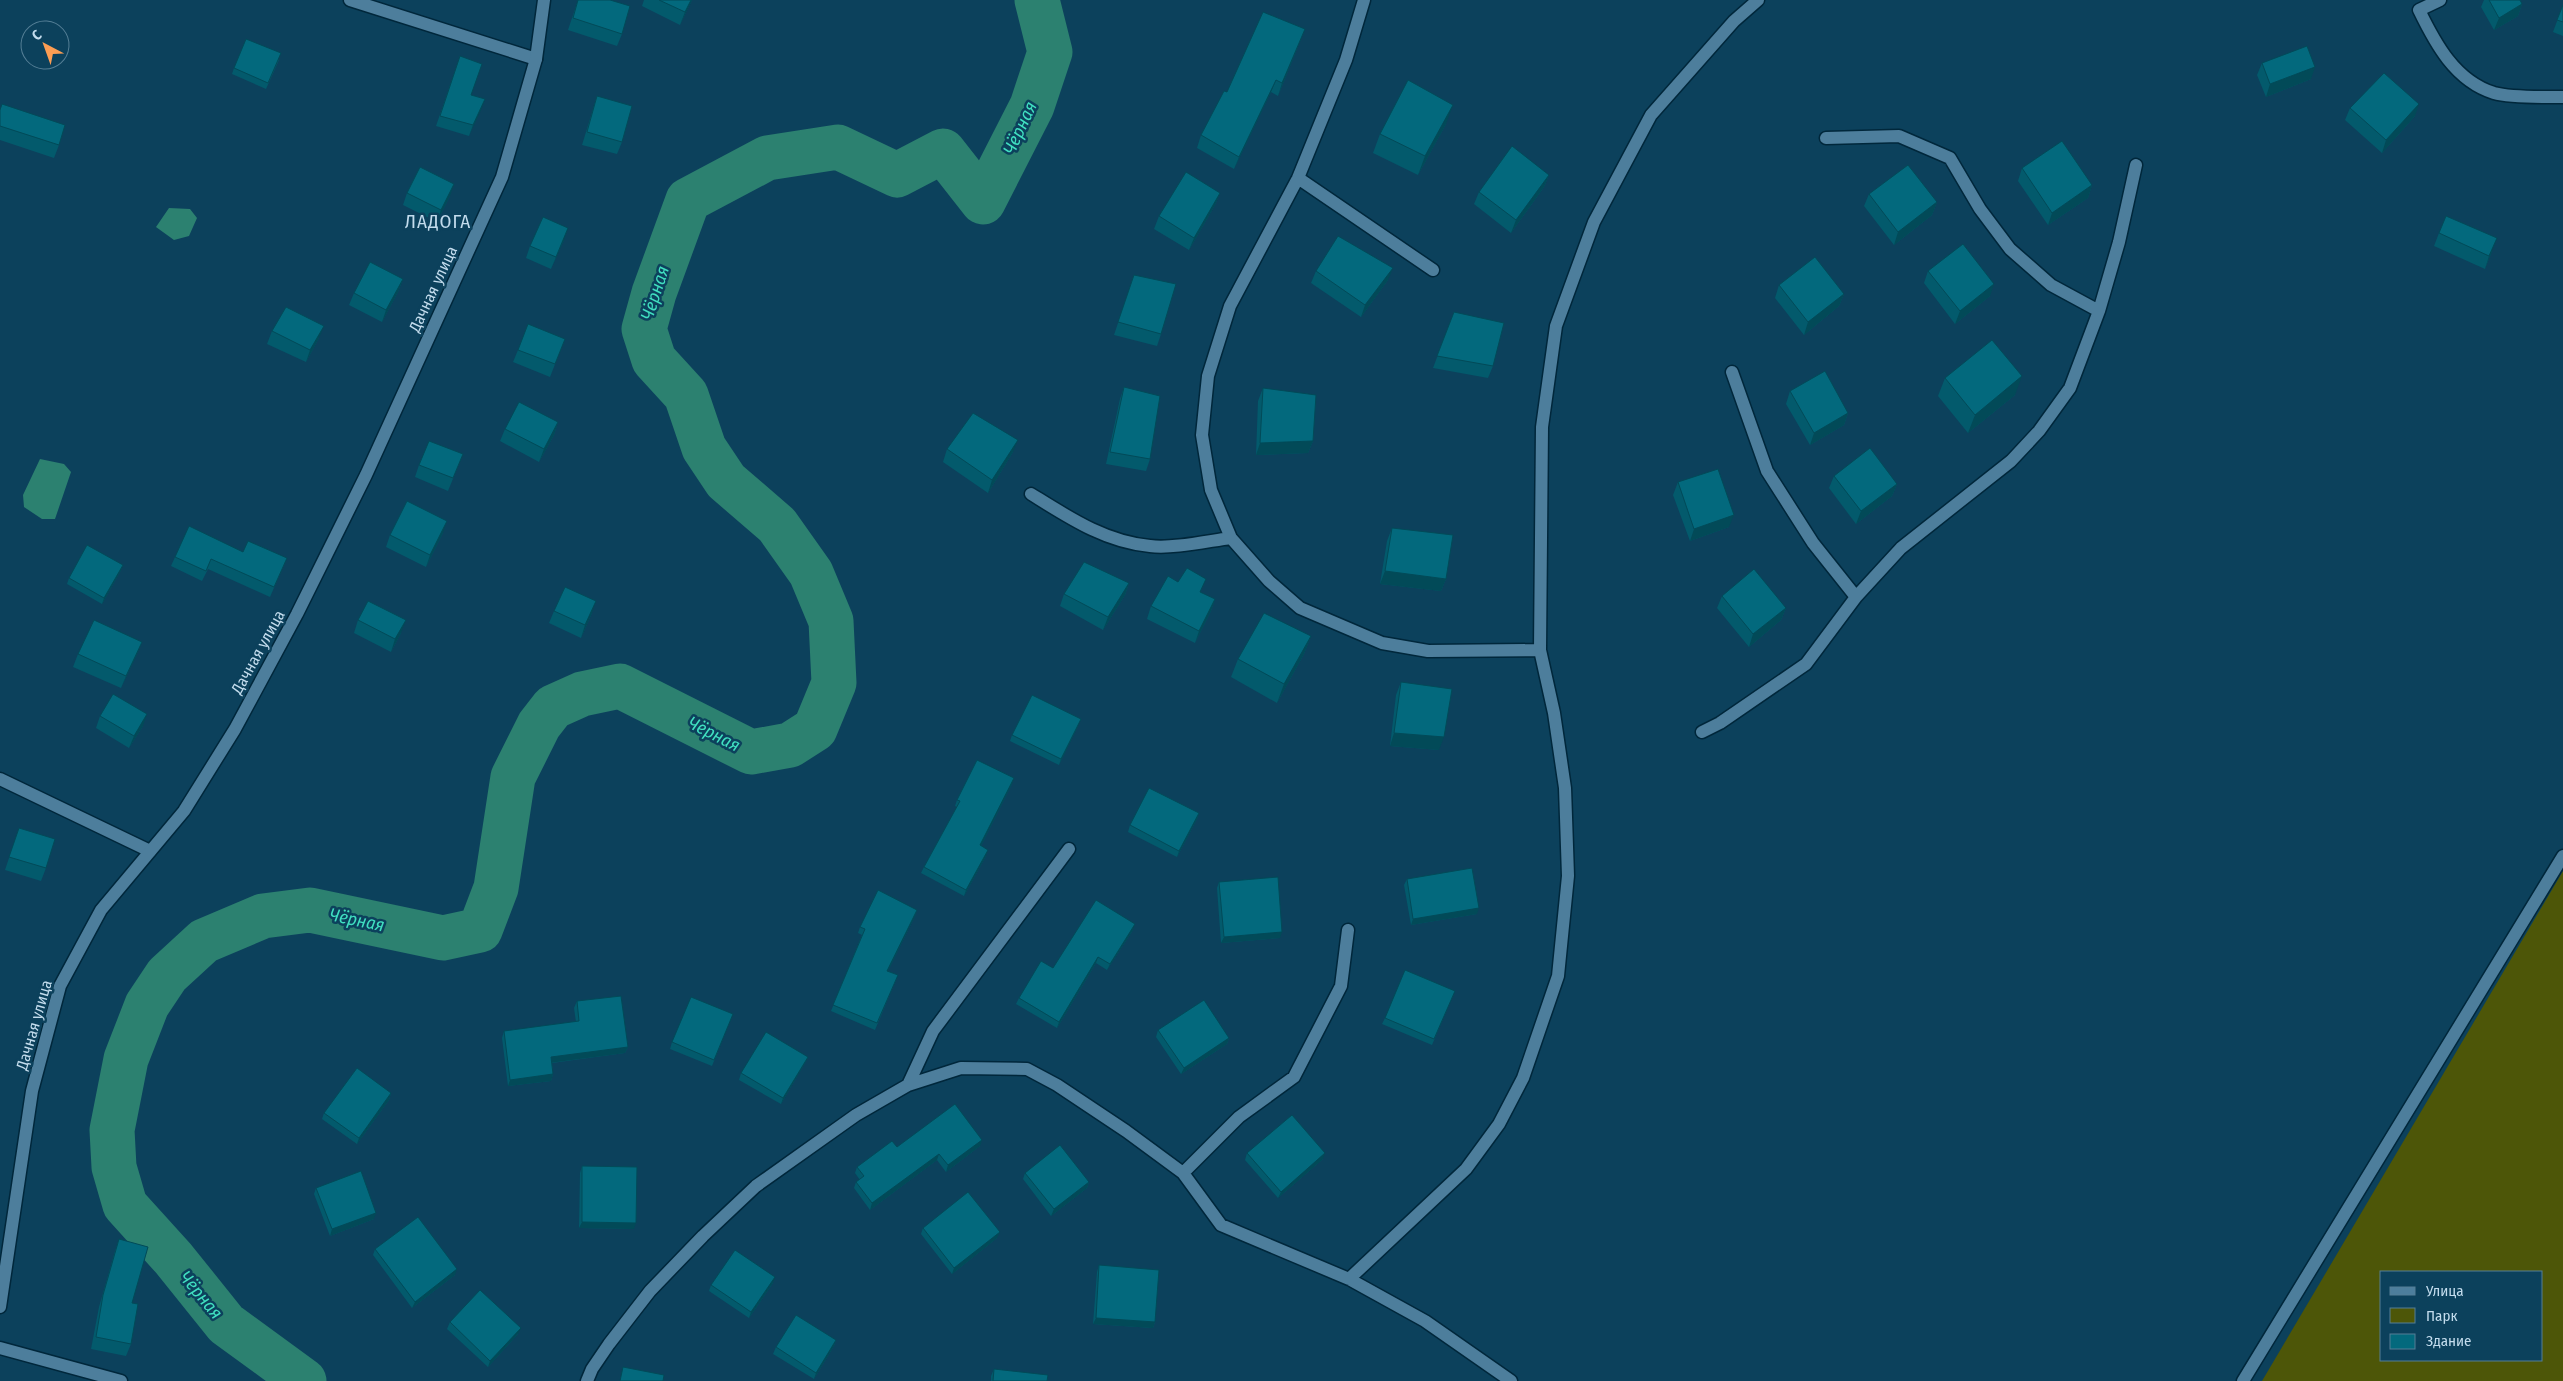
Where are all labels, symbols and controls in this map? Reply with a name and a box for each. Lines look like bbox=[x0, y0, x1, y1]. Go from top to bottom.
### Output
north arrow bbox=[20, 20, 70, 70]
text: С bbox=[28, 26, 46, 44]
water label: Чёрная bbox=[998, 98, 1042, 158]
district label: ЛАДОГА bbox=[405, 210, 471, 233]
street label: Дачная улица bbox=[404, 243, 461, 336]
water label: Чёрная bbox=[636, 263, 674, 323]
street label: Дачная улица bbox=[227, 607, 289, 698]
water label: Чёрная bbox=[684, 712, 744, 756]
water label: Чёрная bbox=[327, 903, 387, 937]
street label: Дачная улица bbox=[12, 978, 56, 1073]
water label: Чёрная bbox=[175, 1267, 227, 1323]
legend bbox=[2380, 1271, 2543, 1361]
text: Улица bbox=[2425, 1282, 2464, 1300]
text: Парк bbox=[2426, 1307, 2457, 1325]
text: Здание bbox=[2426, 1332, 2472, 1350]

